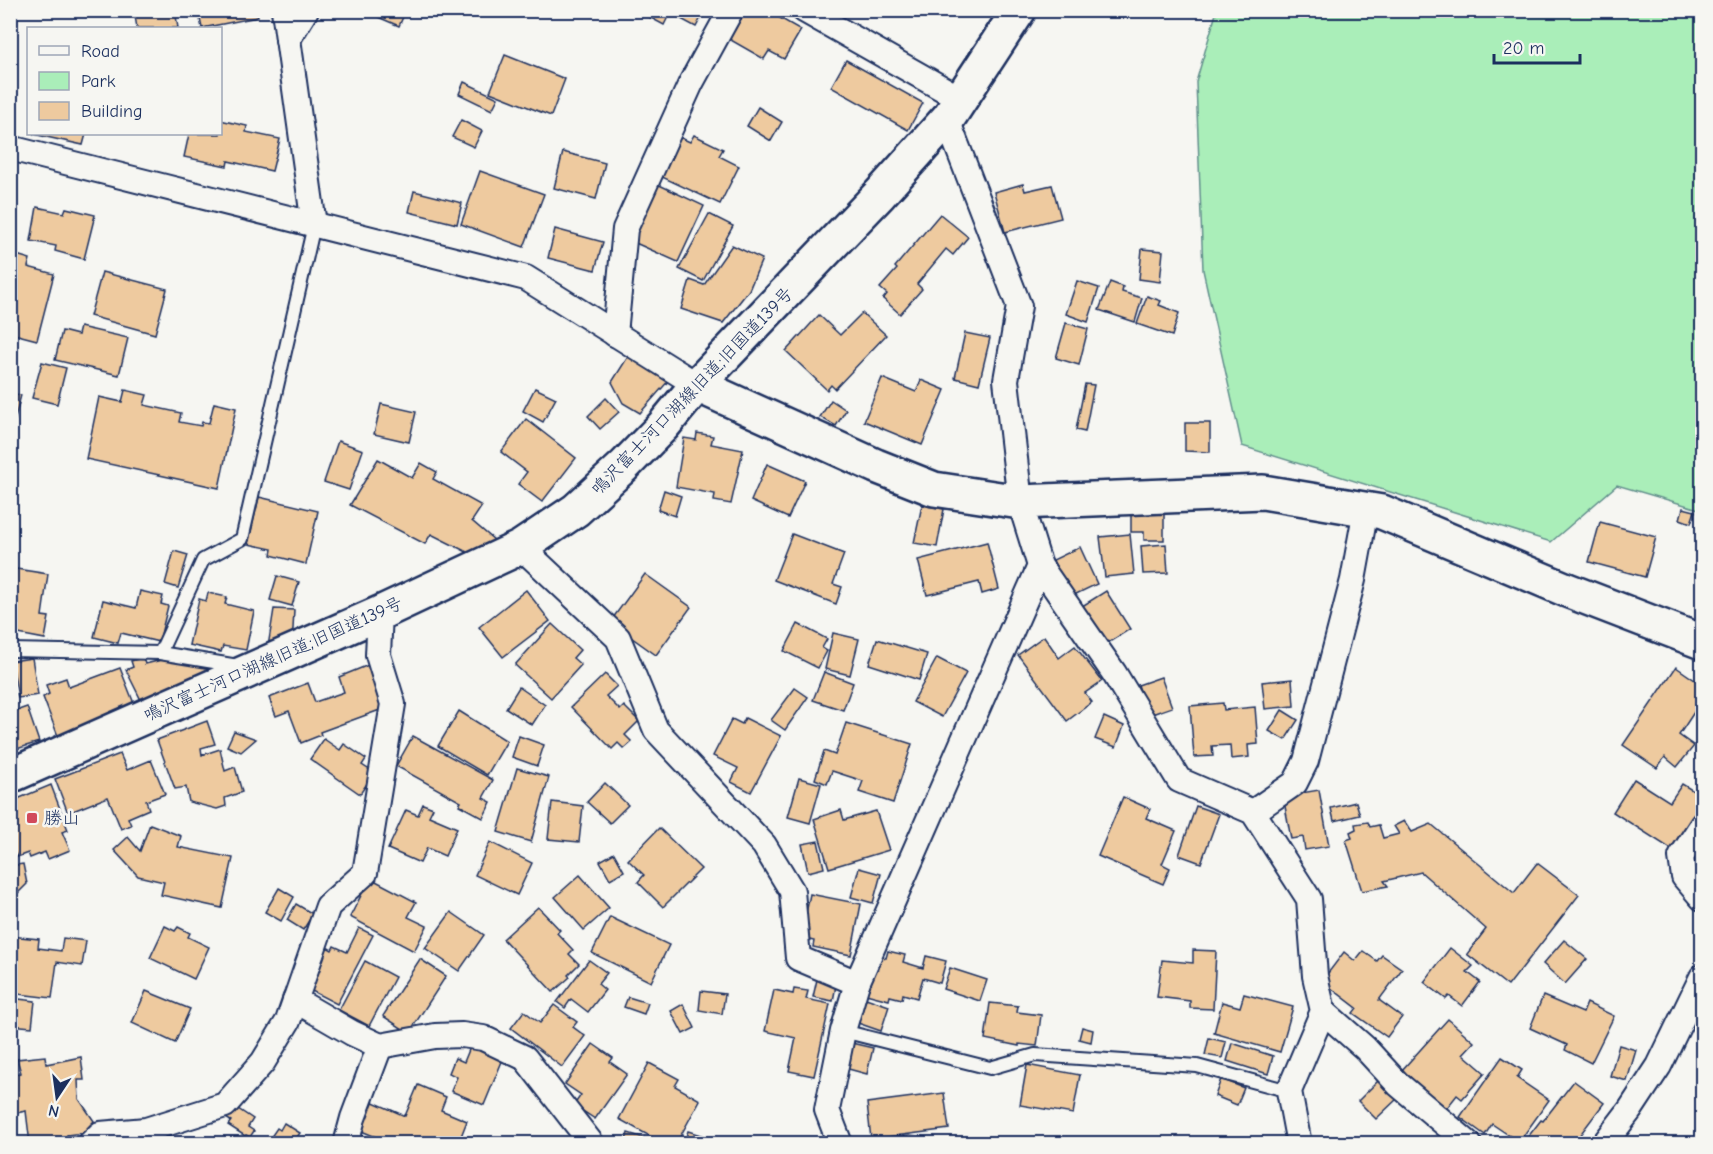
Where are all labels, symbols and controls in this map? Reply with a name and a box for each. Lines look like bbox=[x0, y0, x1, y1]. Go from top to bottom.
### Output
legend bbox=[27, 27, 222, 135]
scale bar bbox=[1494, 27, 1580, 65]
text: 20 m bbox=[1503, 38, 1544, 59]
text: Road bbox=[81, 41, 120, 62]
text: Park bbox=[81, 71, 116, 92]
text: Building bbox=[81, 101, 143, 122]
street label: 鳴沢富士河口湖線旧道;旧国道139号 bbox=[587, 283, 798, 500]
street label: 鳴沢富士河口湖線旧道;旧国道139号 bbox=[140, 593, 406, 726]
place label: 勝山 bbox=[44, 808, 80, 829]
marker: 勝山 bbox=[25, 811, 39, 825]
north arrow bbox=[27, 1067, 87, 1127]
text: N bbox=[47, 1101, 61, 1121]

